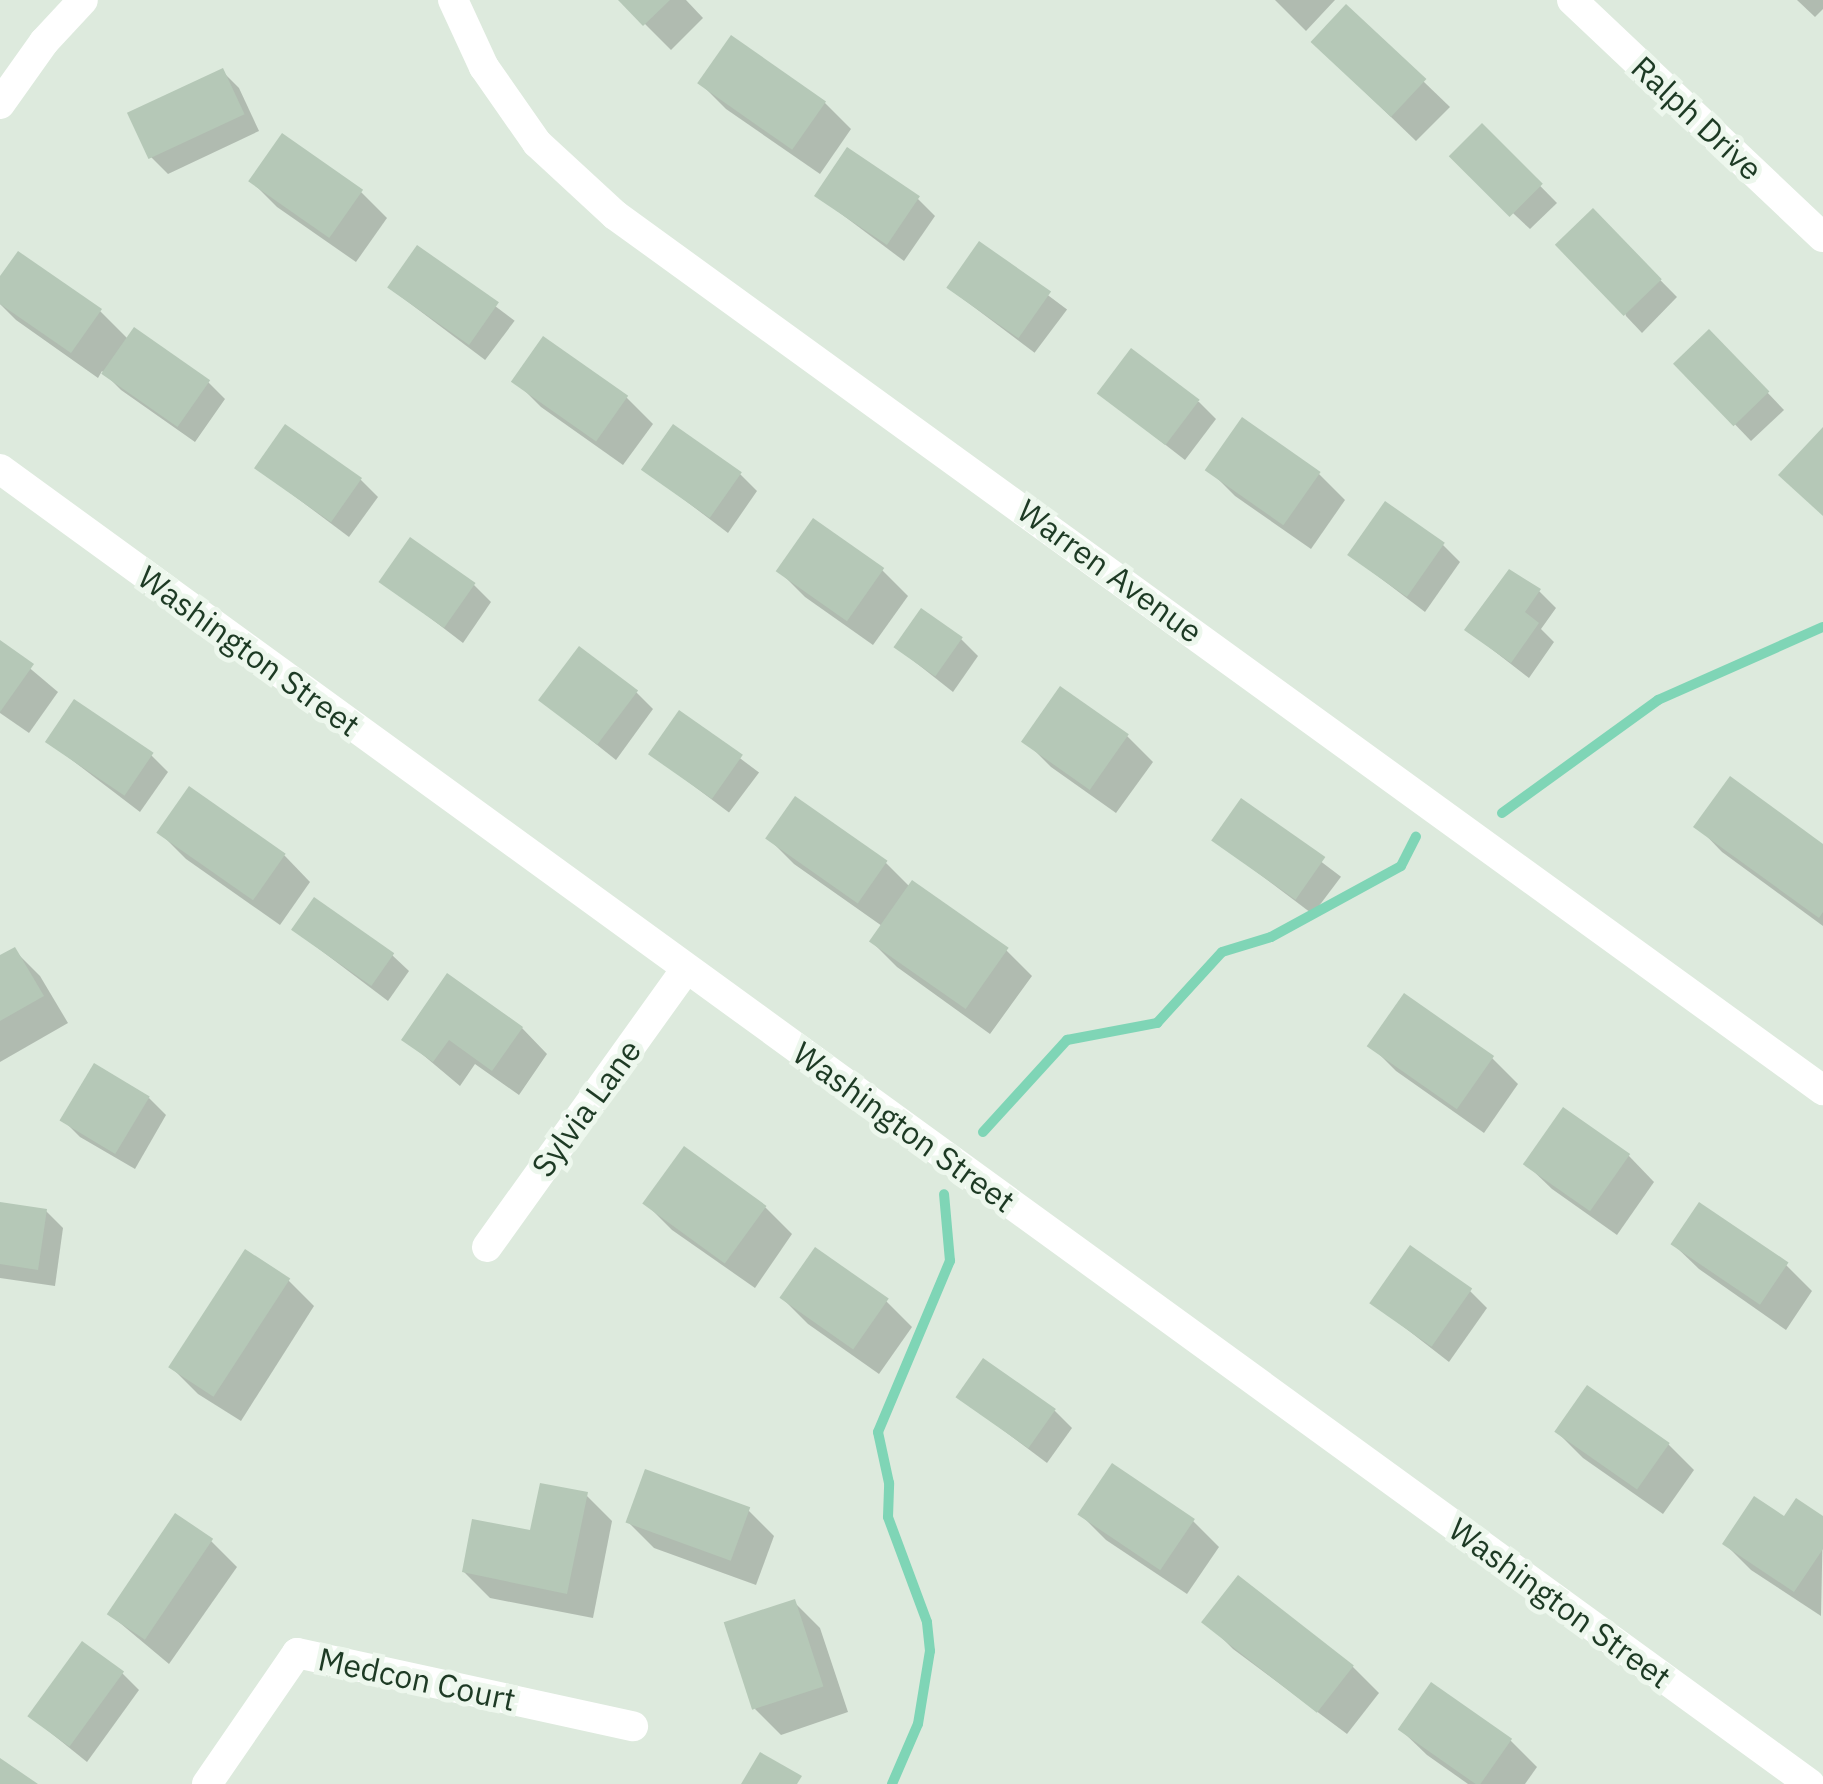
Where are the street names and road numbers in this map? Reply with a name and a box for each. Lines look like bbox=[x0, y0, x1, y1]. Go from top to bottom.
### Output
street label: Ralph Drive bbox=[1624, 48, 1770, 188]
street label: Warren Avenue bbox=[1010, 491, 1210, 651]
street label: Washington Street bbox=[131, 558, 367, 744]
street label: Sylvia Lane bbox=[523, 1032, 649, 1184]
street label: Washington Street bbox=[786, 1034, 1022, 1220]
street label: Washington Street bbox=[1442, 1510, 1678, 1696]
street label: Medcon Court bbox=[315, 1639, 519, 1719]

